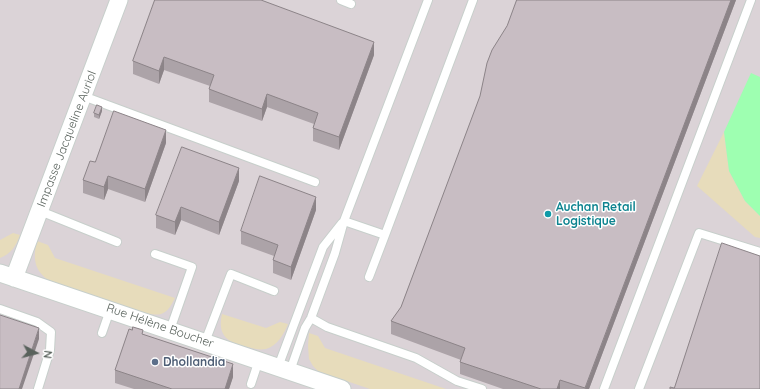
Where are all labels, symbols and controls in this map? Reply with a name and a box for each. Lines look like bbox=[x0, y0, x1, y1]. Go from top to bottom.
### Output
street label: Impasse Jacqueline Auriol bbox=[34, 69, 100, 209]
place label: Auchan Retail Logistique bbox=[556, 200, 636, 228]
marker: Auchan Retail Logistique bbox=[543, 209, 553, 219]
street label: Rue Hélène Boucher bbox=[104, 301, 216, 351]
north arrow bbox=[16, 333, 56, 373]
text: N bbox=[40, 350, 55, 359]
place label: Dhollandia bbox=[163, 355, 225, 369]
marker: Dhollandia bbox=[150, 357, 160, 367]

